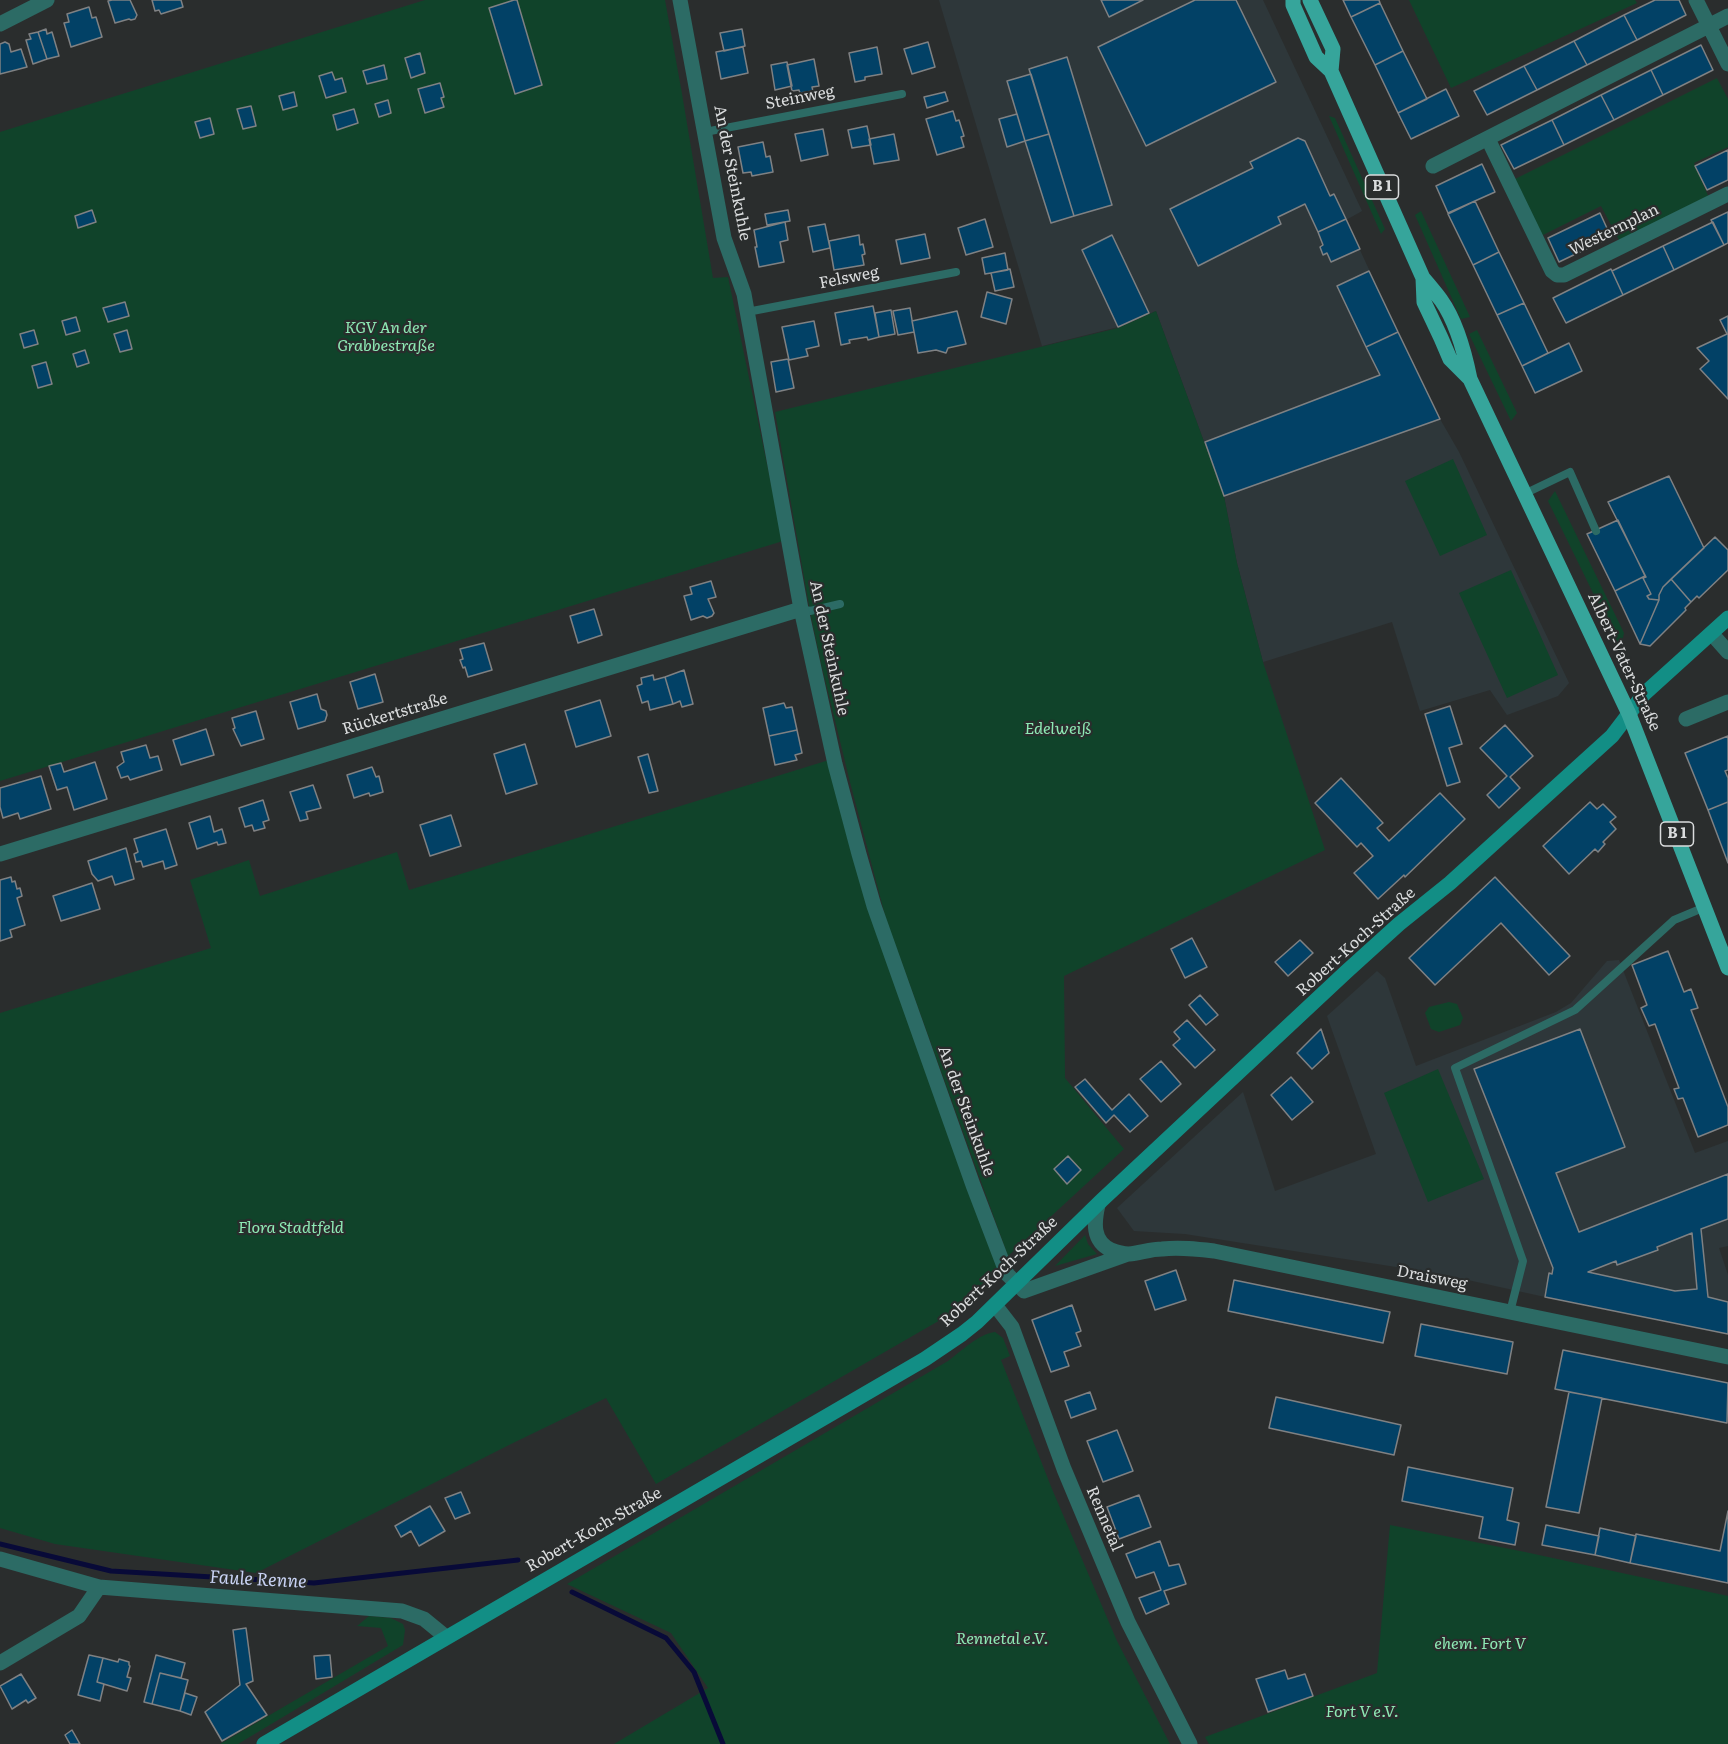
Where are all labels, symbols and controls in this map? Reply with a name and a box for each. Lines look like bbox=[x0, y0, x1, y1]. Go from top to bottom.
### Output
street label: Steinweg bbox=[764, 82, 836, 114]
street label: An der Steinkuhle bbox=[709, 104, 755, 242]
road number: B 1 bbox=[1366, 175, 1398, 199]
street label: Westernplan bbox=[1566, 200, 1662, 260]
street label: Felsweg bbox=[817, 263, 881, 293]
park label: KGV An der Grabbestraße bbox=[337, 318, 435, 356]
street label: An der Steinkuhle bbox=[805, 579, 853, 717]
street label: Albert-Vater-Straße bbox=[1583, 590, 1665, 734]
street label: Rückertstraße bbox=[340, 689, 450, 739]
park label: Edelweiß bbox=[1024, 719, 1092, 739]
road number: B 1 bbox=[1660, 822, 1694, 846]
street label: Robert-Koch-Straße bbox=[1293, 884, 1419, 1000]
street label: An der Steinkuhle bbox=[933, 1043, 999, 1179]
street label: Robert-Koch-Straße bbox=[936, 1213, 1062, 1331]
park label: Flora Stadtfeld bbox=[238, 1218, 344, 1238]
street label: Draisweg bbox=[1395, 1262, 1469, 1294]
street label: Robert-Koch-Straße bbox=[523, 1483, 665, 1577]
street label: Rennetal bbox=[1082, 1484, 1126, 1554]
water label: Faule Renne bbox=[209, 1567, 307, 1593]
park label: Rennetal e.V. bbox=[956, 1629, 1048, 1649]
park label: ehem. Fort V bbox=[1434, 1634, 1526, 1654]
park label: Fort V e.V. bbox=[1325, 1702, 1399, 1722]

